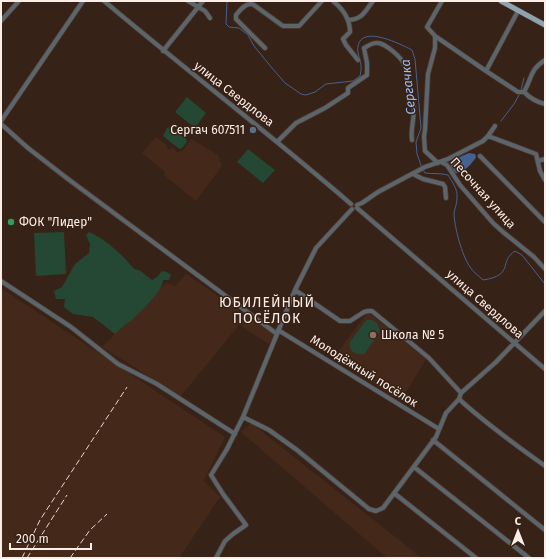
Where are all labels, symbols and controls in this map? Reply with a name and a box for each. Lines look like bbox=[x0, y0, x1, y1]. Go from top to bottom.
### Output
water label: Сергачка bbox=[398, 58, 418, 116]
street label: улица Свердлова bbox=[191, 59, 277, 129]
place label: Сергач 607511 bbox=[170, 123, 245, 137]
marker: Сергач 607511 bbox=[248, 125, 258, 135]
street label: Песочная улица bbox=[447, 155, 519, 231]
place label: ФОК "Лидер" bbox=[19, 215, 92, 229]
marker: ФОК "Лидер" bbox=[6, 217, 16, 227]
street label: улица Свердлова bbox=[444, 267, 526, 341]
district label: ЮБИЛЕЙНЫЙ ПОСЁЛОК bbox=[219, 294, 315, 327]
place label: Школа № 5 bbox=[381, 328, 444, 342]
marker: Школа № 5 bbox=[368, 330, 378, 340]
street label: Молодёжный посёлок bbox=[308, 332, 421, 410]
north arrow bbox=[498, 511, 538, 551]
text: С bbox=[515, 515, 522, 528]
scale bar bbox=[10, 525, 91, 551]
text: 200 m bbox=[16, 532, 49, 546]

